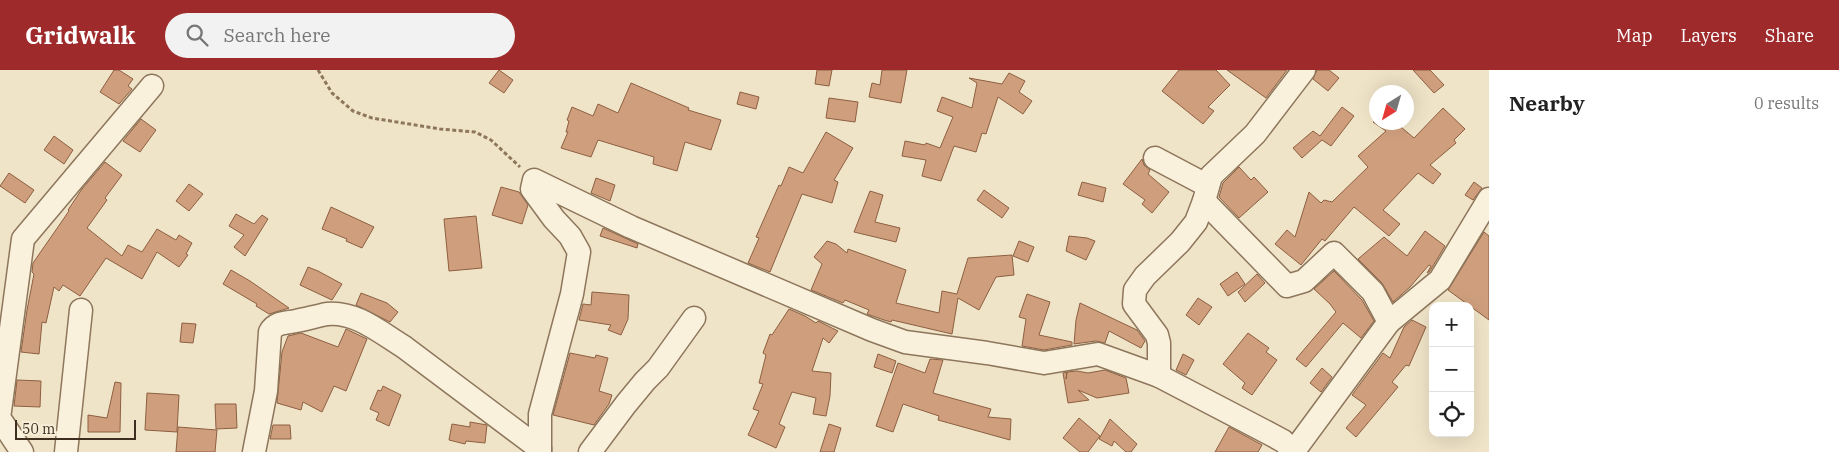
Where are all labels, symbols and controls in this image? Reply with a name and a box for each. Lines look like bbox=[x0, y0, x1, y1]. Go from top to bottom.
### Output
search box bbox=[165, 13, 515, 58]
text: Gridwalk bbox=[25, 19, 135, 51]
icon: search bbox=[183, 21, 211, 49]
text: Search here bbox=[223, 23, 331, 47]
text: Map bbox=[1616, 24, 1653, 47]
text: Layers bbox=[1681, 24, 1737, 47]
text: Share bbox=[1765, 24, 1814, 47]
north arrow bbox=[1369, 85, 1414, 130]
text: Nearby bbox=[1509, 89, 1585, 117]
text: 0 results bbox=[1754, 93, 1819, 113]
map controls bbox=[1429, 302, 1474, 437]
button: + bbox=[1429, 302, 1474, 347]
button: − bbox=[1429, 347, 1474, 392]
button: locate bbox=[1429, 392, 1474, 437]
scale bar bbox=[15, 417, 136, 440]
text: 50 m bbox=[22, 420, 55, 438]

